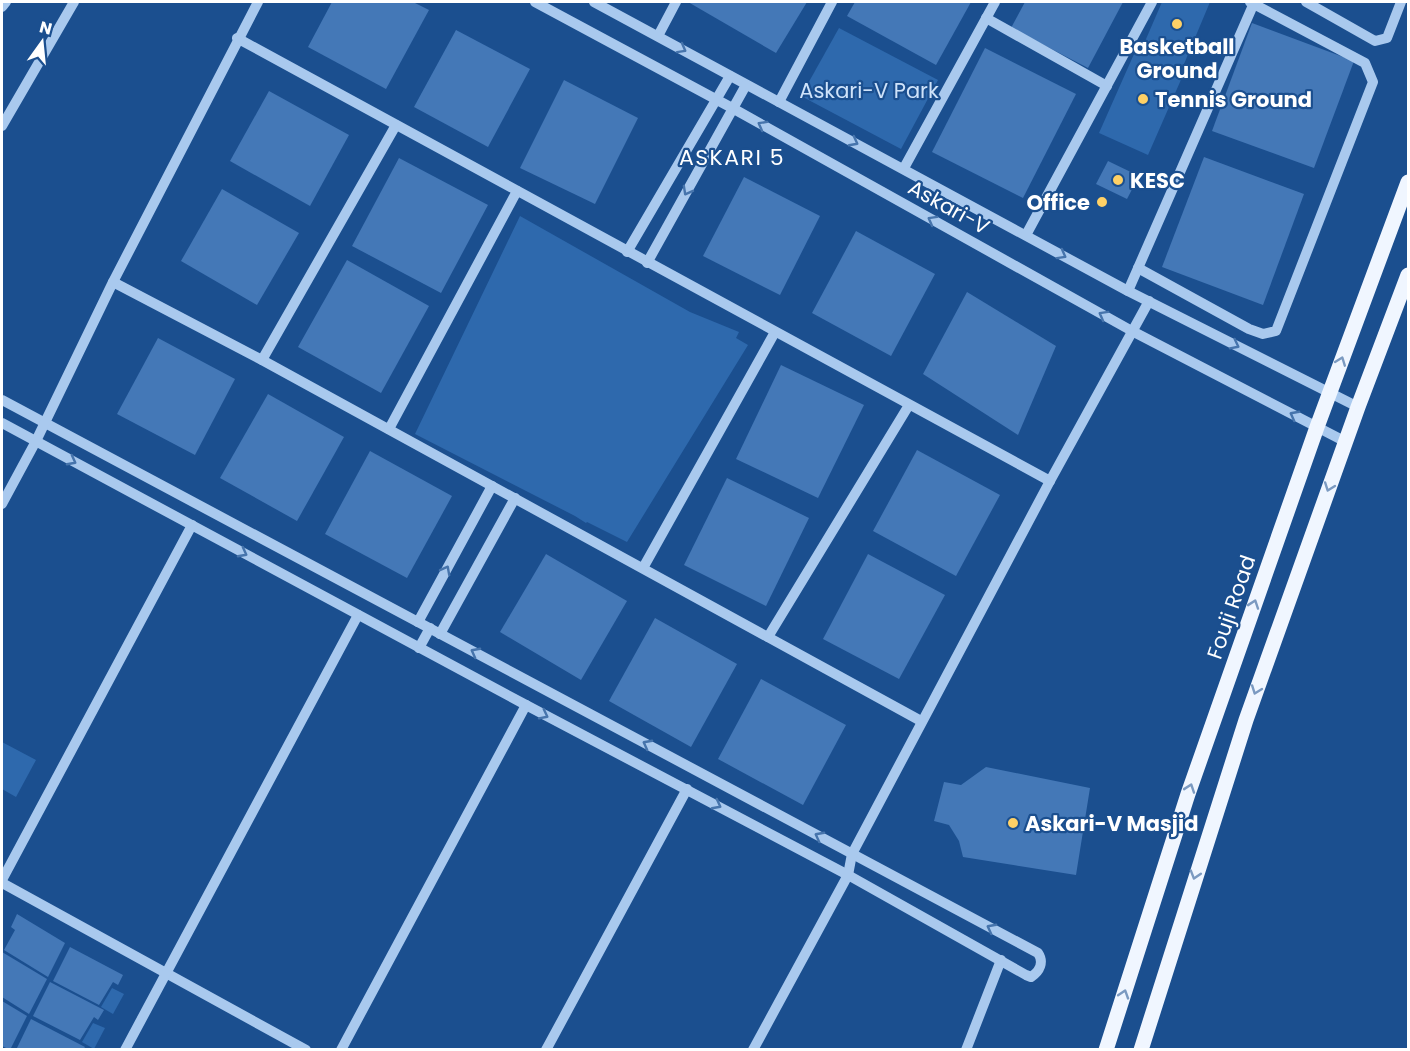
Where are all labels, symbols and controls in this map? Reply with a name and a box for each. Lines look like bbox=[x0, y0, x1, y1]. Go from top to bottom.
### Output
north arrow bbox=[12, 12, 72, 72]
text: N bbox=[37, 15, 55, 41]
marker: Basketball Ground bbox=[1170, 17, 1184, 31]
place label: Basketball Ground bbox=[1119, 32, 1235, 85]
one-way arrow bbox=[676, 42, 686, 54]
park label: Askari-V Park bbox=[799, 76, 939, 105]
place label: Tennis Ground bbox=[1155, 85, 1312, 114]
marker: Tennis Ground bbox=[1136, 92, 1150, 106]
one-way arrow bbox=[758, 120, 768, 132]
one-way arrow bbox=[847, 135, 858, 146]
district label: ASKARI 5 bbox=[679, 142, 785, 173]
place label: KESC bbox=[1130, 166, 1185, 195]
street label: Askari-V bbox=[903, 173, 995, 241]
marker: KESC bbox=[1111, 173, 1125, 187]
one-way arrow bbox=[683, 185, 695, 195]
place label: Office bbox=[1027, 188, 1090, 217]
marker: Office bbox=[1095, 195, 1109, 209]
one-way arrow bbox=[928, 215, 938, 227]
one-way arrow bbox=[1056, 248, 1066, 259]
one-way arrow bbox=[1098, 310, 1109, 322]
one-way arrow bbox=[1229, 338, 1239, 349]
one-way arrow bbox=[1334, 356, 1347, 367]
one-way arrow bbox=[1289, 411, 1300, 423]
one-way arrow bbox=[65, 453, 76, 465]
one-way arrow bbox=[1324, 481, 1337, 492]
one-way arrow bbox=[237, 546, 248, 557]
street label: Fouji Road bbox=[1200, 551, 1262, 663]
one-way arrow bbox=[439, 566, 450, 576]
one-way arrow bbox=[1247, 599, 1260, 610]
one-way arrow bbox=[471, 648, 482, 660]
one-way arrow bbox=[1251, 684, 1264, 695]
one-way arrow bbox=[538, 708, 549, 719]
one-way arrow bbox=[643, 740, 654, 752]
one-way arrow bbox=[1183, 783, 1195, 794]
one-way arrow bbox=[711, 798, 721, 809]
place label: Askari-V Masjid bbox=[1025, 809, 1198, 838]
marker: Askari-V Masjid bbox=[1006, 816, 1020, 830]
one-way arrow bbox=[814, 832, 825, 844]
one-way arrow bbox=[1190, 869, 1202, 880]
one-way arrow bbox=[987, 924, 997, 935]
one-way arrow bbox=[1117, 989, 1129, 1000]

